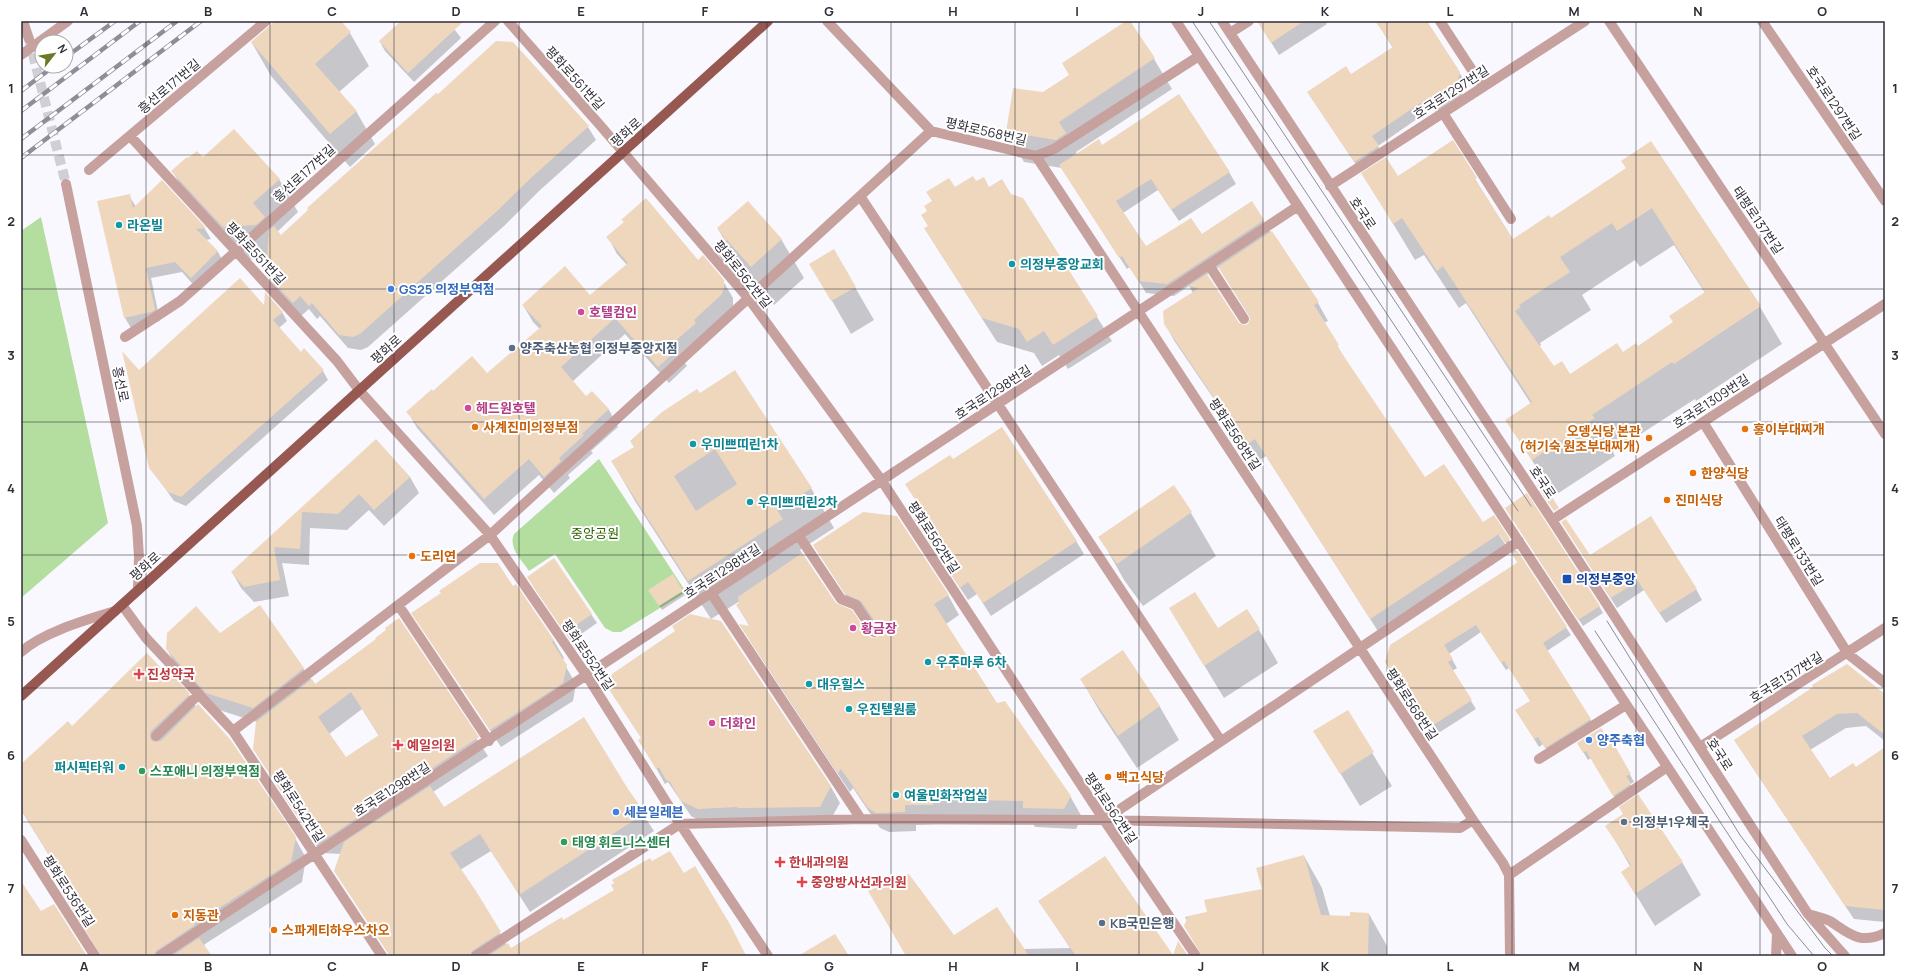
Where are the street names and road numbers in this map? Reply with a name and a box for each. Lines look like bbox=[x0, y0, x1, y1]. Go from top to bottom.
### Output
street label: 평화로561번길 bbox=[541, 42, 609, 114]
street label: 흥선로171번길 bbox=[134, 55, 204, 117]
street label: 호국로1297번길 bbox=[1410, 61, 1492, 123]
street label: 호국로1297번길 bbox=[1802, 62, 1866, 144]
street label: 평화로 bbox=[607, 113, 645, 151]
street label: 평화로568번길 bbox=[944, 113, 1028, 149]
street label: 흥선로177번길 bbox=[269, 140, 339, 206]
street label: 태평로137번길 bbox=[1729, 182, 1787, 258]
street label: 호국로 bbox=[1346, 193, 1381, 233]
street label: 평화로551번길 bbox=[222, 218, 290, 288]
street label: 평화로562번길 bbox=[710, 236, 776, 312]
street label: 평화로 bbox=[367, 330, 405, 368]
street label: 호국로1298번길 bbox=[951, 361, 1035, 423]
street label: 흥선로 bbox=[108, 365, 134, 403]
street label: 호국로1309번길 bbox=[1669, 369, 1753, 433]
street label: 평화로568번길 bbox=[1205, 394, 1265, 474]
street label: 호국로 bbox=[1526, 462, 1561, 502]
street label: 평화로562번길 bbox=[904, 497, 964, 577]
street label: 태평로133번길 bbox=[1770, 513, 1828, 589]
street label: 호국로1298번길 bbox=[680, 540, 764, 602]
street label: 평화로 bbox=[126, 547, 164, 585]
street label: 평화로552번길 bbox=[558, 616, 618, 694]
street label: 호국로1317번길 bbox=[1746, 647, 1826, 707]
street label: 평화로568번길 bbox=[1382, 664, 1442, 744]
street label: 호국로 bbox=[1703, 734, 1737, 774]
street label: 호국로1298번길 bbox=[350, 758, 434, 820]
street label: 평화로542번길 bbox=[269, 767, 329, 845]
street label: 평화로562번길 bbox=[1080, 769, 1142, 847]
street label: 평화로536번길 bbox=[39, 851, 99, 931]

